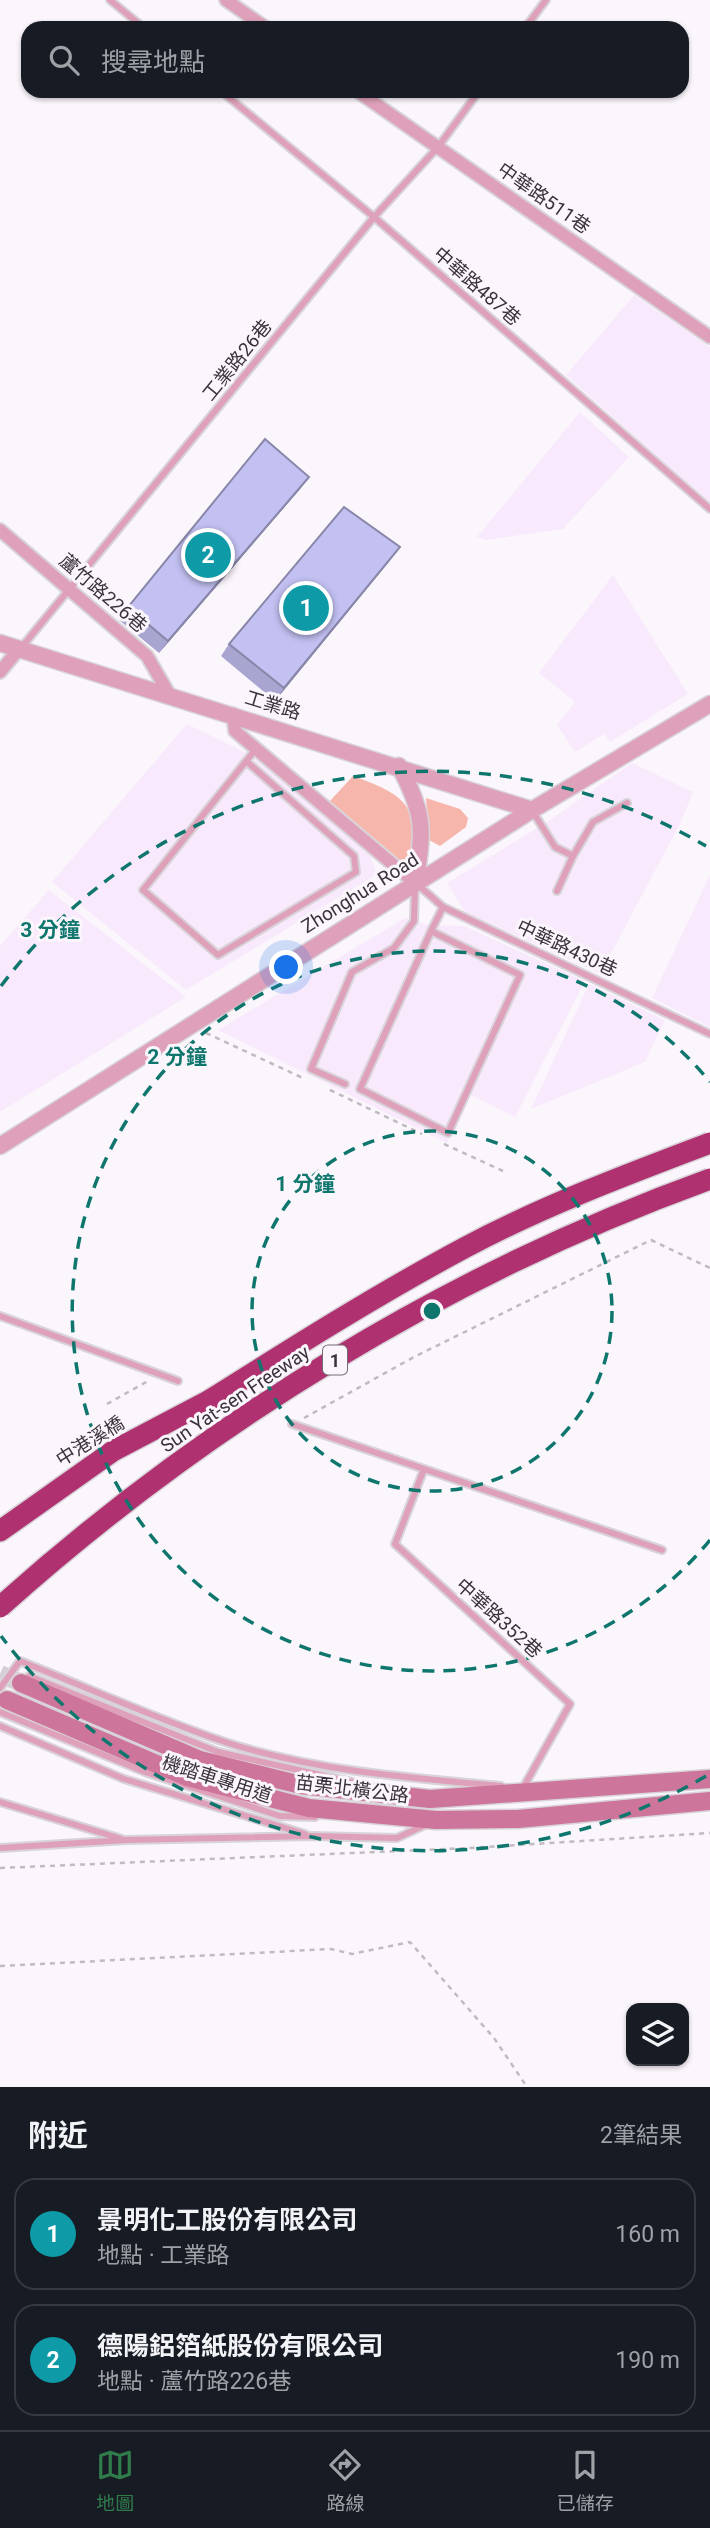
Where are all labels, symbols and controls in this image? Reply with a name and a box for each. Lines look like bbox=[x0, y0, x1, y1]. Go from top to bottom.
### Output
search box bbox=[21, 21, 689, 98]
icon: search bbox=[45, 41, 83, 79]
text: 搜尋地點 bbox=[101, 47, 205, 77]
street label: 中華路511巷 bbox=[493, 158, 595, 238]
street label: 中華路487巷 bbox=[429, 242, 525, 330]
street label: 工業路26巷 bbox=[197, 315, 277, 405]
pin: 2 bbox=[185, 529, 231, 581]
street label: 蘆竹路226巷 bbox=[55, 549, 151, 637]
pin: 1 bbox=[283, 582, 329, 634]
street label: 工業路 bbox=[242, 686, 304, 724]
street label: Zhonghua Road bbox=[297, 848, 423, 938]
street label: 中華路430巷 bbox=[513, 915, 621, 981]
text: 3 分鐘 bbox=[20, 918, 80, 942]
your location bbox=[269, 950, 303, 984]
text: 2 分鐘 bbox=[147, 1045, 207, 1069]
text: 1 分鐘 bbox=[275, 1172, 335, 1196]
centre of rings bbox=[420, 1299, 444, 1323]
street label: Sun Yat-sen Freeway bbox=[156, 1341, 314, 1457]
road number: 1 bbox=[323, 1345, 347, 1374]
street label: 中港溪橋 bbox=[52, 1411, 128, 1471]
street label: 中華路352巷 bbox=[451, 1573, 547, 1663]
street label: 機踏車專用道 bbox=[159, 1750, 275, 1808]
street label: 苗栗北橫公路 bbox=[294, 1771, 410, 1807]
map controls bbox=[626, 2003, 689, 2066]
button: layers bbox=[626, 2003, 689, 2066]
text: 附近 bbox=[28, 2118, 88, 2153]
text: 2筆結果 bbox=[600, 2122, 682, 2149]
text: 景明化工股份有限公司 bbox=[97, 2205, 357, 2235]
text: 1 bbox=[46, 2221, 60, 2248]
text: 160 m bbox=[615, 2221, 680, 2248]
text: 地點 · 工業路 bbox=[97, 2242, 229, 2269]
text: 德陽鋁箔紙股份有限公司 bbox=[97, 2331, 383, 2361]
text: 2 bbox=[46, 2347, 60, 2374]
text: 190 m bbox=[615, 2347, 680, 2374]
text: 地點 · 蘆竹路226巷 bbox=[97, 2368, 291, 2395]
tab: 地圖 bbox=[96, 2446, 134, 2515]
tab: 路線 bbox=[326, 2446, 365, 2515]
tab: 已儲存 bbox=[557, 2446, 614, 2515]

